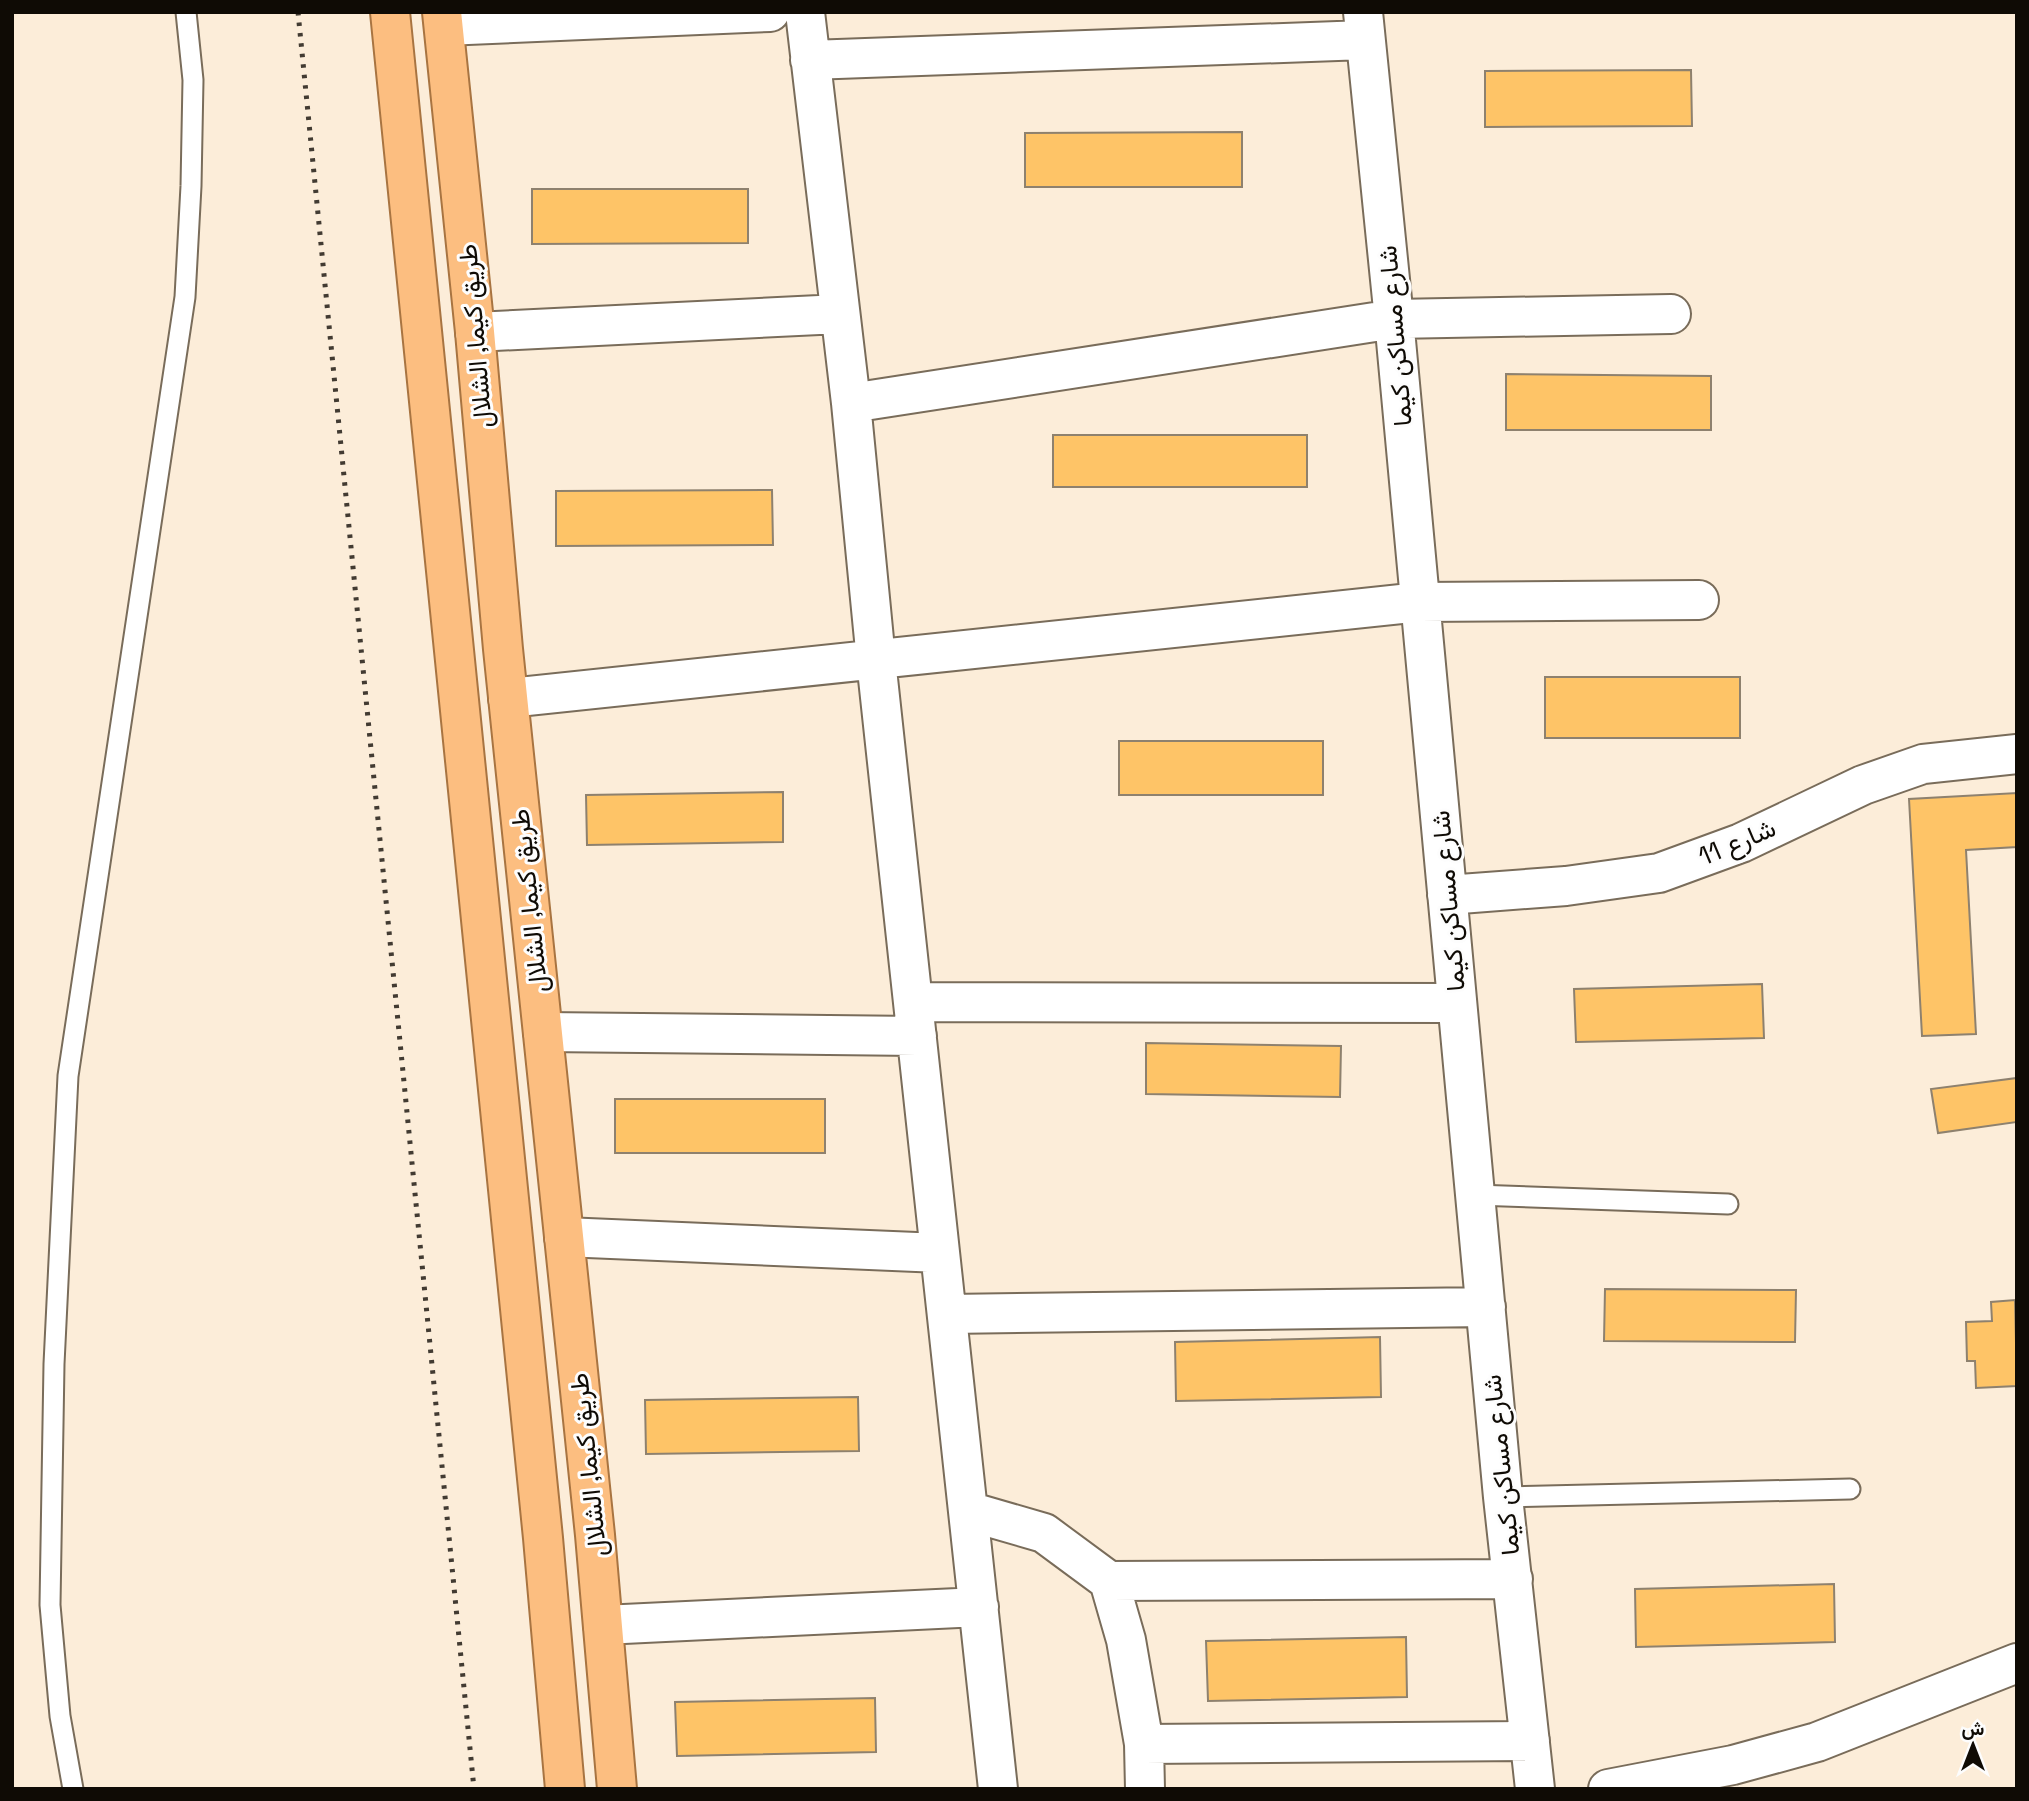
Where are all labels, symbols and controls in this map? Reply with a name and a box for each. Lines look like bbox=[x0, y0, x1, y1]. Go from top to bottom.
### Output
street label: طريق كيما, الشلال bbox=[450, 243, 500, 429]
street label: شارع مساكن كيما bbox=[1370, 244, 1421, 428]
street label: طريق كيما, الشلال bbox=[502, 807, 556, 995]
street label: شارع مساكن كيما bbox=[1423, 809, 1474, 993]
street label: شارع 11 bbox=[1693, 811, 1781, 874]
street label: طريق كيما, الشلال bbox=[561, 1371, 615, 1559]
street label: شارع مساكن كيما bbox=[1475, 1373, 1528, 1557]
north arrow bbox=[1938, 1710, 2008, 1780]
text: ش bbox=[1962, 1716, 1985, 1741]

